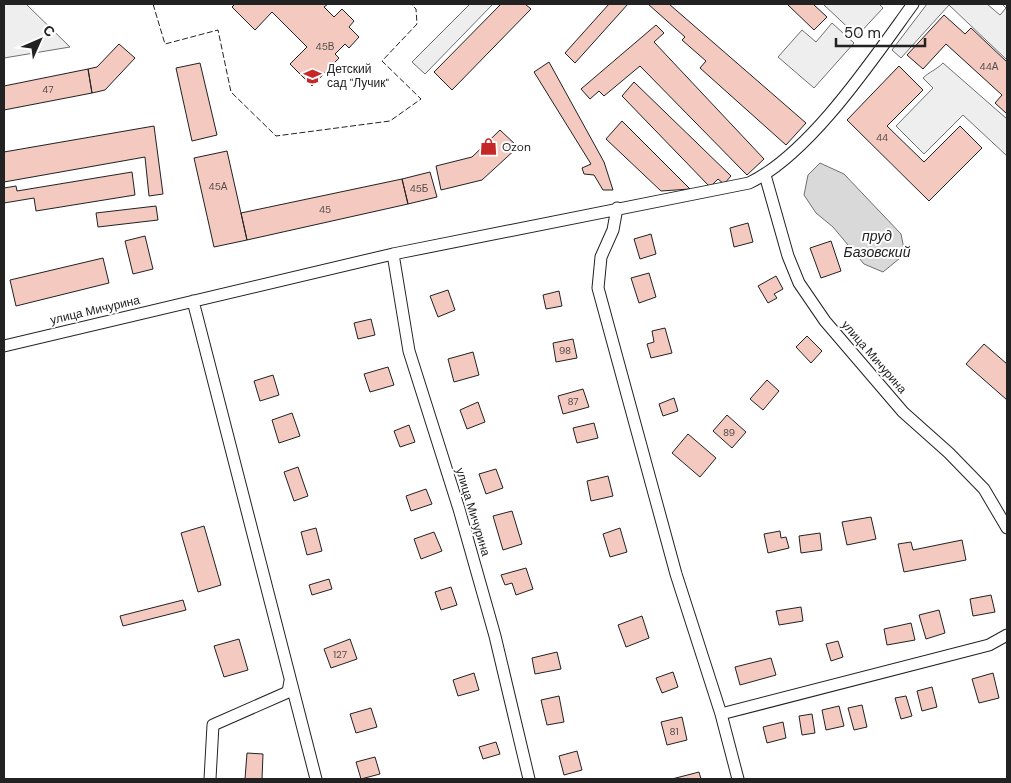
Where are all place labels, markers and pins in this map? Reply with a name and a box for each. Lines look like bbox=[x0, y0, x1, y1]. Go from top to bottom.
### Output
place label: Детский сад "Лучик" bbox=[327, 61, 390, 91]
school or university icon: Детский сад "Лучик" bbox=[303, 66, 323, 86]
shop icon: Ozon bbox=[478, 137, 498, 157]
place label: Ozon bbox=[502, 139, 531, 155]

